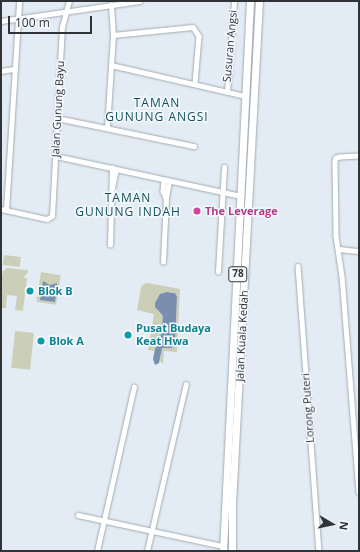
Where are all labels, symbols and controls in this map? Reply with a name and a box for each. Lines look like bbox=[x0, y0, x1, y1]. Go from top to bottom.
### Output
scale bar bbox=[10, 8, 94, 34]
street label: Susuran Angsi bbox=[220, 9, 240, 83]
text: 100 m bbox=[15, 14, 50, 31]
street label: Jalan Gunung Bayu bbox=[49, 60, 67, 158]
district label: TAMAN GUNUNG ANGSI bbox=[105, 96, 209, 124]
district label: TAMAN GUNUNG INDAH bbox=[75, 191, 181, 219]
place label: The Leverage bbox=[205, 204, 278, 218]
marker: The Leverage bbox=[192, 206, 202, 216]
road number: 78 bbox=[228, 266, 248, 282]
place label: Blok B bbox=[38, 284, 73, 298]
marker: Blok B bbox=[25, 286, 35, 296]
street label: Jalan Kuala Kedah bbox=[233, 290, 251, 382]
place label: Pusat Budaya Keat Hwa bbox=[136, 322, 211, 348]
marker: Pusat Budaya Keat Hwa bbox=[123, 330, 133, 340]
place label: Blok A bbox=[49, 334, 84, 348]
marker: Blok A bbox=[36, 336, 46, 346]
street label: Lorong Puteri bbox=[299, 373, 317, 443]
north arrow bbox=[312, 504, 352, 544]
text: N bbox=[336, 520, 352, 532]

